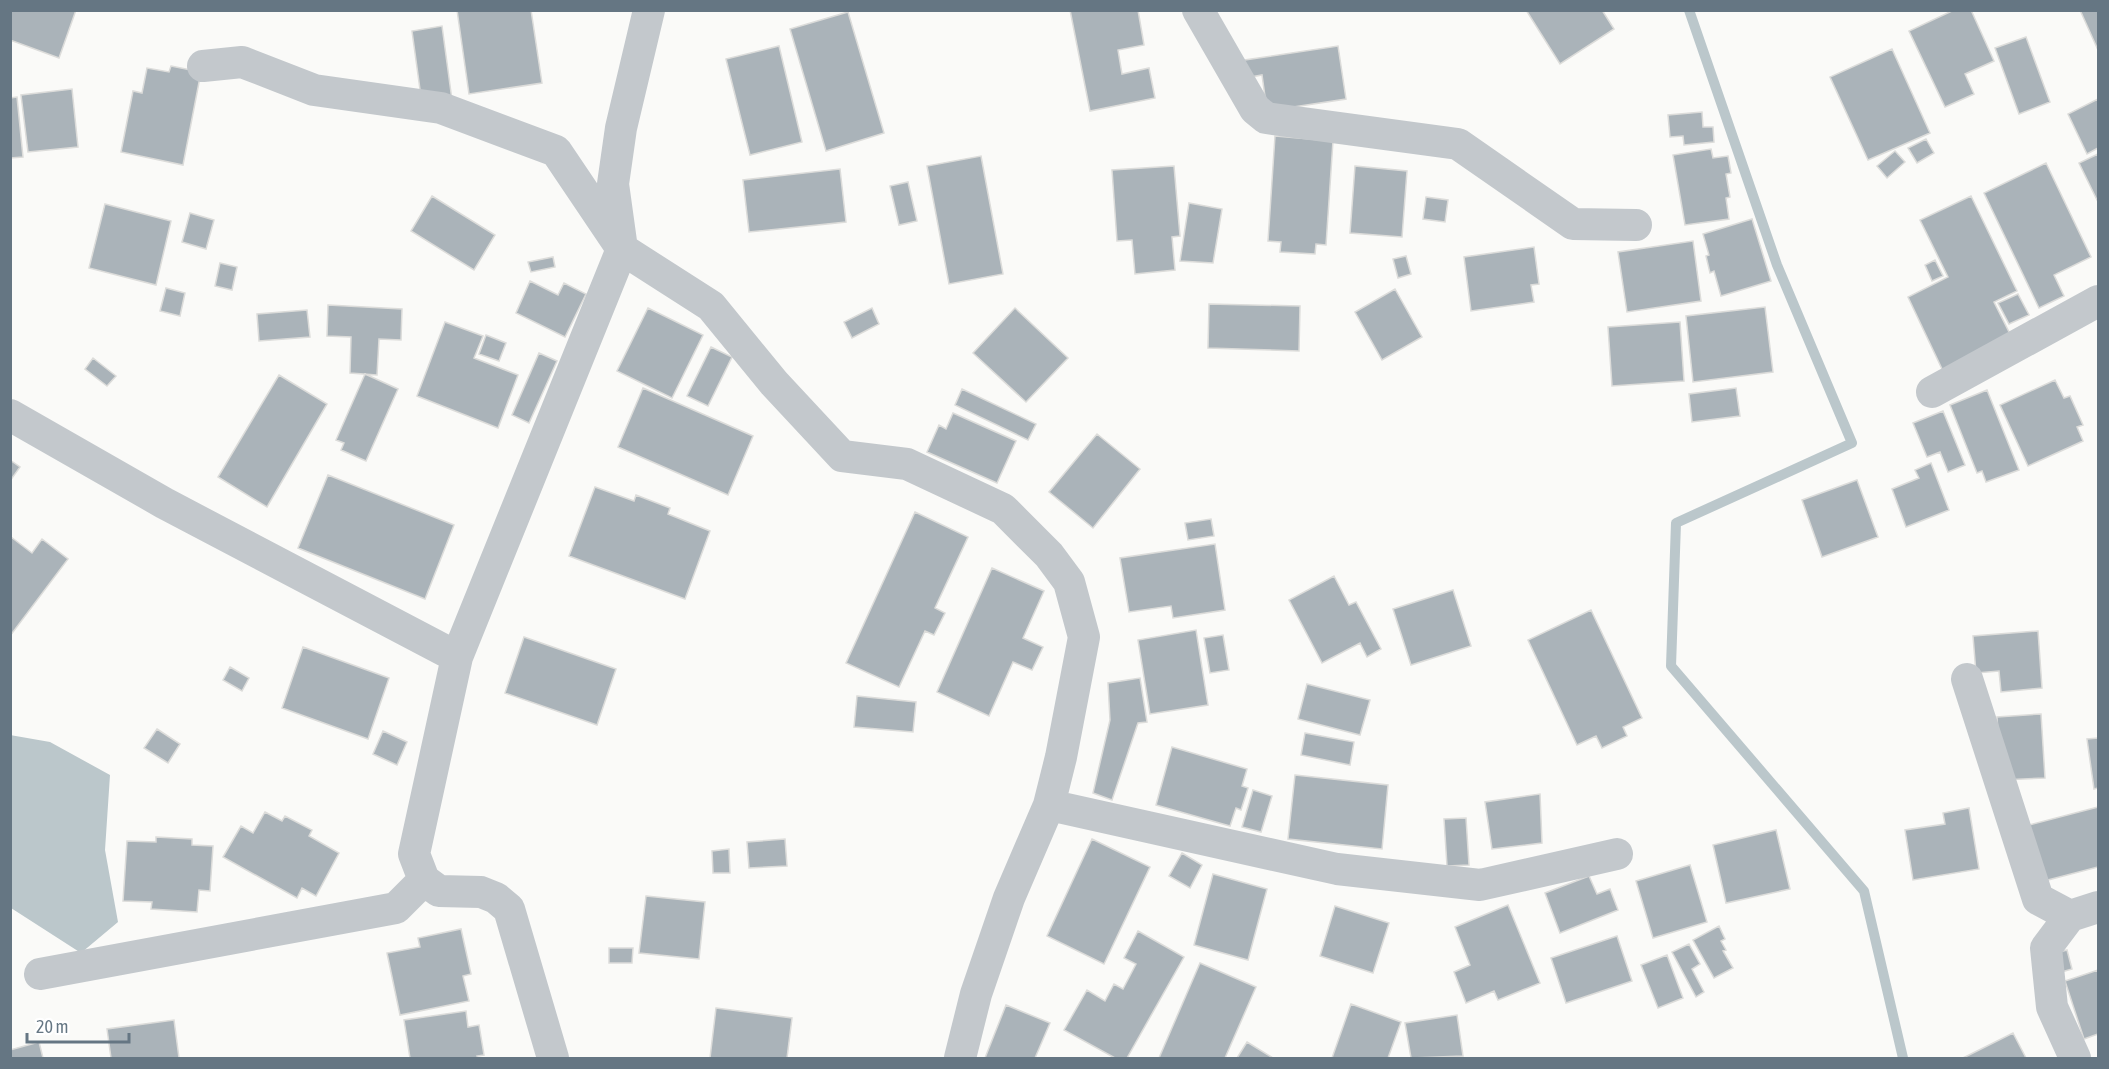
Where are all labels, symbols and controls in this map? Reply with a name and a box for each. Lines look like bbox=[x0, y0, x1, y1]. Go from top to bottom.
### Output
scale bar bbox=[27, 1006, 129, 1044]
text: 20 m bbox=[36, 1016, 68, 1037]

